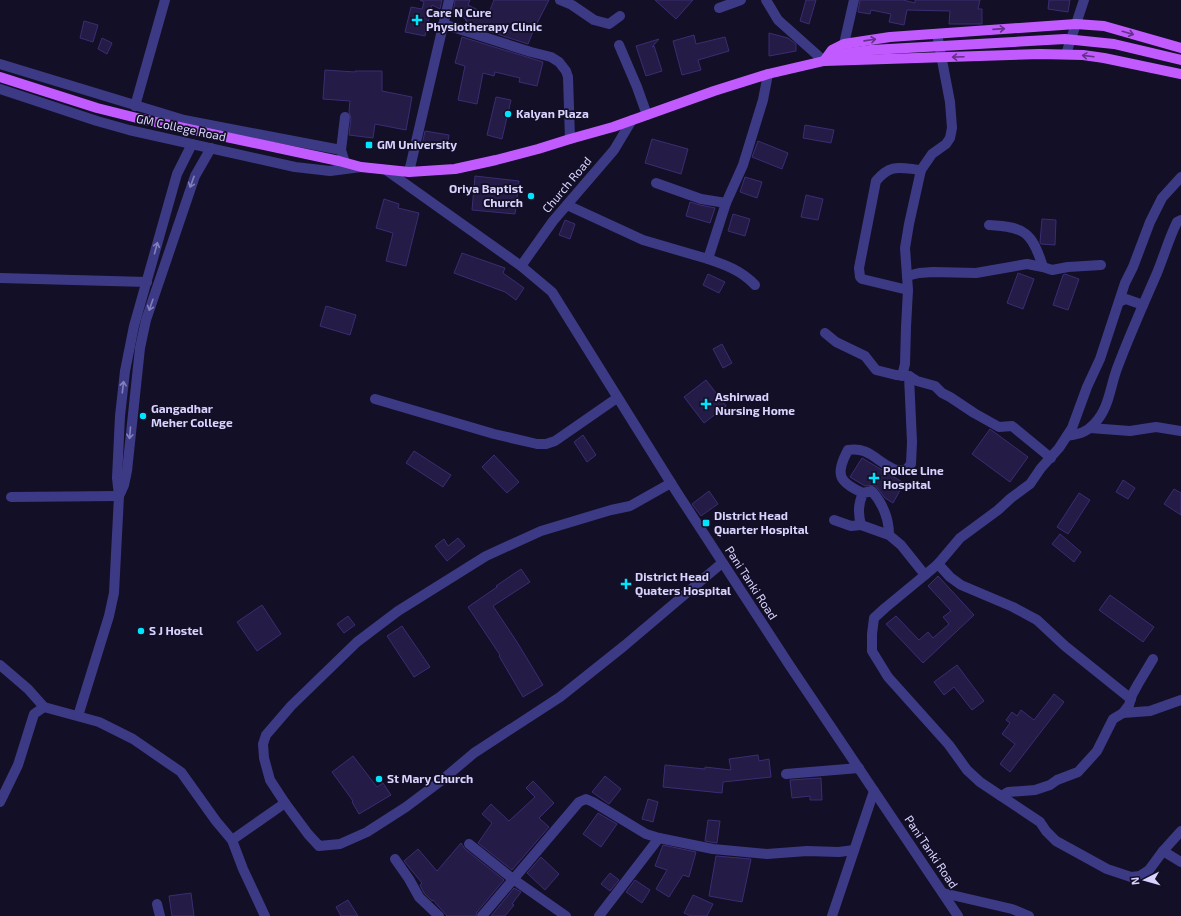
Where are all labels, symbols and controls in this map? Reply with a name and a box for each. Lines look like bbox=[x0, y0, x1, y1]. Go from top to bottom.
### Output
place label: Care N Cure Physiotherapy Clinic bbox=[426, 5, 542, 34]
marker: Care N Cure Physiotherapy Clinic bbox=[411, 14, 423, 26]
one-way arrow bbox=[992, 26, 1005, 33]
one-way arrow bbox=[1121, 30, 1134, 37]
one-way arrow bbox=[863, 36, 876, 44]
one-way arrow bbox=[1082, 52, 1095, 59]
one-way arrow bbox=[952, 53, 965, 60]
place label: Kalyan Plaza bbox=[516, 106, 589, 121]
marker: Kalyan Plaza bbox=[503, 109, 513, 119]
street label: GM College Road bbox=[135, 111, 227, 143]
place label: GM University bbox=[377, 137, 457, 152]
marker: GM University bbox=[364, 140, 374, 150]
street label: Church Road bbox=[539, 154, 594, 215]
one-way arrow bbox=[188, 176, 196, 188]
place label: Oriya Baptist Church bbox=[449, 181, 523, 209]
marker: Oriya Baptist Church bbox=[526, 191, 536, 201]
one-way arrow bbox=[153, 241, 161, 254]
one-way arrow bbox=[146, 299, 154, 311]
one-way arrow bbox=[119, 381, 127, 394]
place label: Ashirwad Nursing Home bbox=[715, 389, 795, 417]
marker: Ashirwad Nursing Home bbox=[700, 398, 712, 410]
place label: Gangadhar Meher College bbox=[151, 401, 233, 429]
marker: Gangadhar Meher College bbox=[138, 411, 148, 421]
one-way arrow bbox=[127, 426, 134, 439]
place label: Police Line Hospital bbox=[883, 463, 944, 491]
marker: Police Line Hospital bbox=[868, 472, 880, 484]
place label: District Head Quarter Hospital bbox=[714, 508, 809, 537]
marker: District Head Quarter Hospital bbox=[701, 518, 711, 528]
street label: Pani Tanki Road bbox=[723, 543, 781, 622]
place label: District Head Quaters Hospital bbox=[635, 569, 731, 598]
marker: District Head Quaters Hospital bbox=[620, 578, 632, 590]
place label: S J Hostel bbox=[149, 623, 203, 637]
marker: S J Hostel bbox=[136, 626, 146, 636]
place label: St Mary Church bbox=[387, 771, 473, 786]
marker: St Mary Church bbox=[374, 774, 384, 784]
street label: Pani Tanki Road bbox=[902, 812, 961, 890]
north arrow bbox=[1125, 860, 1165, 900]
text: N bbox=[1128, 876, 1141, 886]

